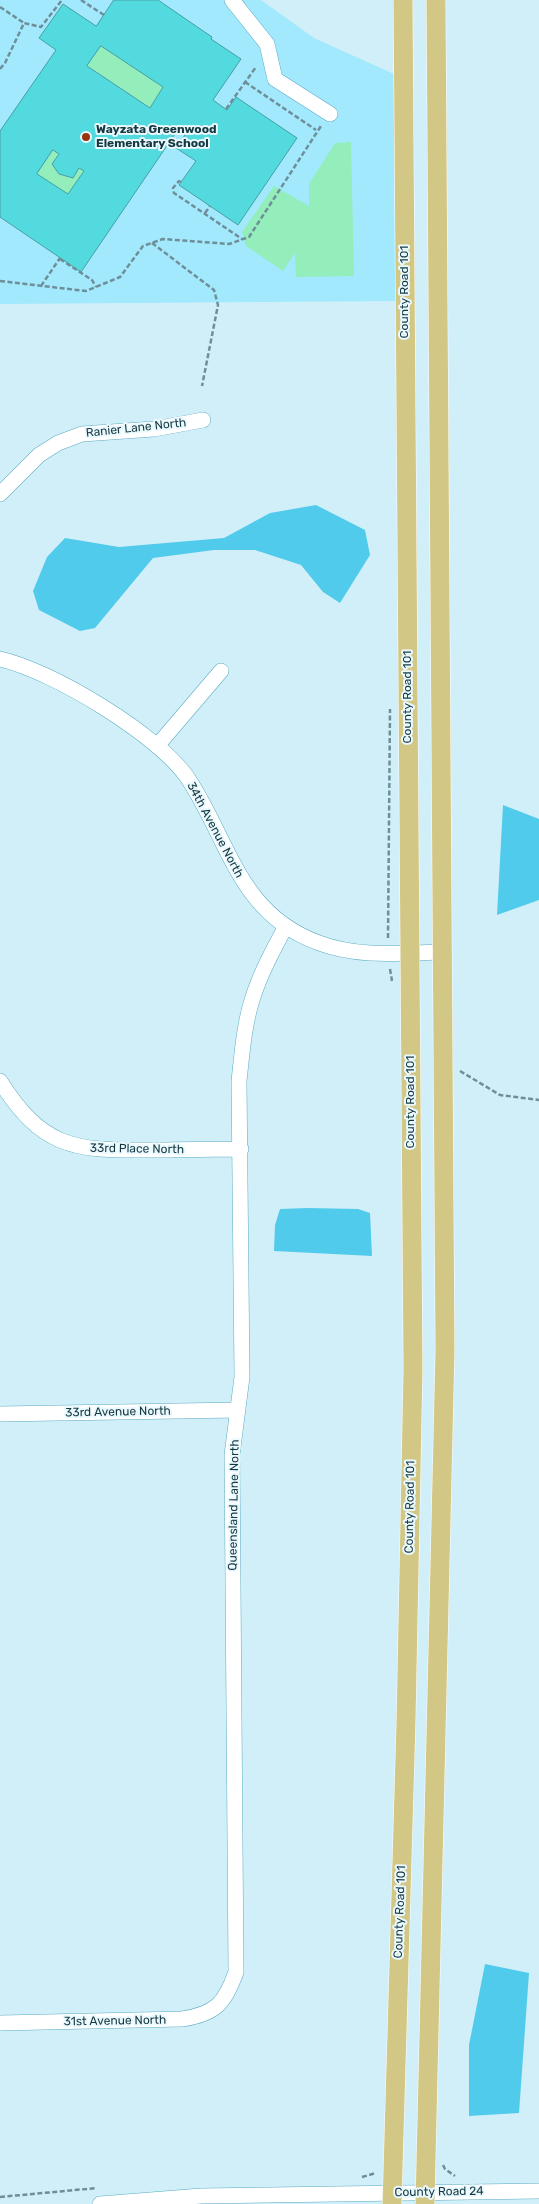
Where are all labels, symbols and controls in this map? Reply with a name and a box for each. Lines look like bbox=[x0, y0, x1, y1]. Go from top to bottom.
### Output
place label: Wayzata Greenwood Elementary School bbox=[96, 123, 217, 151]
marker: Wayzata Greenwood Elementary School bbox=[80, 131, 92, 143]
street label: County Road 101 bbox=[398, 246, 412, 338]
street label: Ranier Lane North bbox=[85, 416, 187, 440]
street label: County Road 101 bbox=[401, 651, 415, 743]
street label: 34th Avenue North bbox=[184, 780, 246, 880]
street label: County Road 101 bbox=[404, 1056, 418, 1148]
street label: 33rd Place North bbox=[90, 1141, 184, 1157]
street label: 33rd Avenue North bbox=[65, 1404, 171, 1420]
street label: Queensland Lane North bbox=[226, 1439, 242, 1571]
street label: County Road 101 bbox=[402, 1460, 418, 1554]
street label: County Road 101 bbox=[391, 1865, 409, 1959]
street label: 31st Avenue North bbox=[64, 2013, 166, 2029]
street label: County Road 24 bbox=[394, 2184, 484, 2200]

